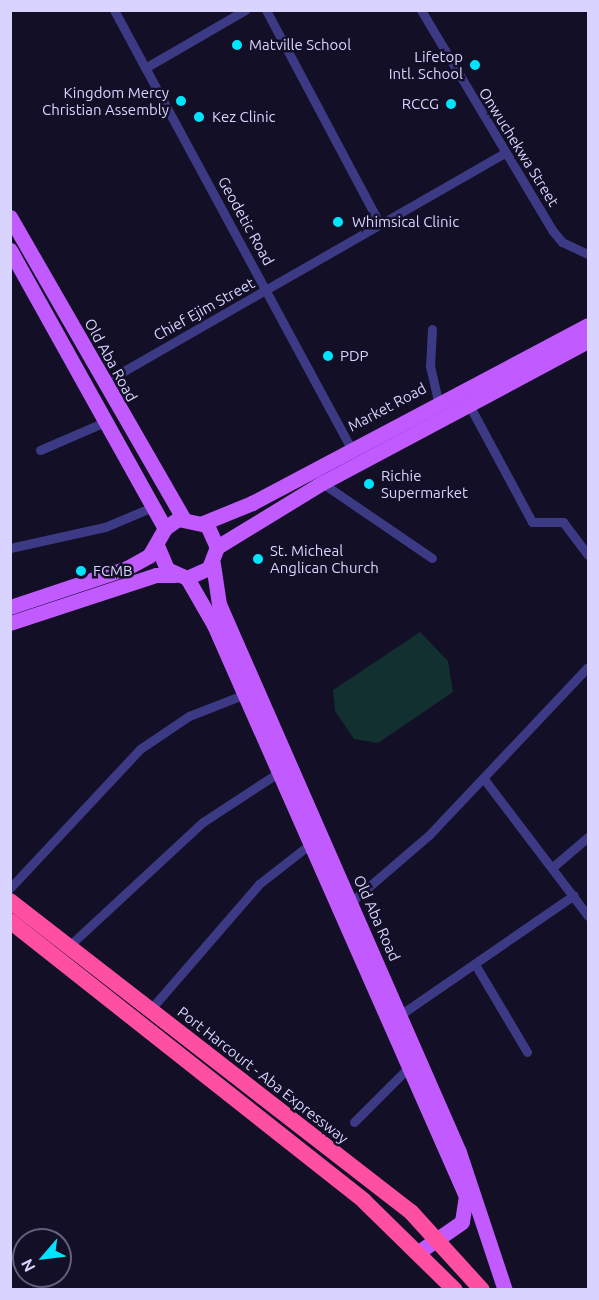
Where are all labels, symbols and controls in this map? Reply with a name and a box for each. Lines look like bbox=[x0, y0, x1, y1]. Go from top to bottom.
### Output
place label: Matville School bbox=[249, 36, 351, 54]
marker: Matville School bbox=[230, 38, 244, 52]
place label: Lifetop Intl. School bbox=[389, 47, 463, 82]
marker: Lifetop Intl. School bbox=[468, 58, 482, 72]
place label: Kingdom Mercy Christian Assembly bbox=[42, 83, 169, 118]
street label: Onwuchekwa Street bbox=[475, 84, 563, 210]
marker: Kingdom Mercy Christian Assembly bbox=[174, 94, 188, 108]
place label: RCCG bbox=[402, 95, 439, 113]
marker: RCCG bbox=[444, 97, 458, 111]
marker: Kez Clinic bbox=[190, 108, 208, 126]
place label: Kez Clinic bbox=[212, 108, 276, 126]
street label: Geodetic Road bbox=[214, 174, 278, 268]
marker: Whimsical Clinic bbox=[329, 213, 347, 231]
place label: Whimsical Clinic bbox=[352, 213, 459, 231]
street label: Chief Ejim Street bbox=[150, 274, 258, 344]
street label: Old Aba Road bbox=[81, 315, 141, 405]
place label: PDP bbox=[340, 347, 369, 365]
marker: PDP bbox=[321, 349, 335, 363]
street label: Market Road bbox=[345, 379, 429, 435]
place label: Richie Supermarket bbox=[381, 466, 468, 501]
marker: Richie Supermarket bbox=[362, 477, 376, 491]
place label: St. Micheal Anglican Church bbox=[270, 541, 379, 576]
marker: St. Micheal Anglican Church bbox=[251, 552, 265, 566]
place label: FCMB bbox=[93, 562, 133, 580]
marker: FCMB bbox=[74, 564, 88, 578]
street label: Old Aba Road bbox=[350, 872, 404, 964]
street label: Port Harcourt - Aba Expressway bbox=[174, 1003, 352, 1147]
north arrow bbox=[12, 1228, 72, 1288]
text: N bbox=[17, 1256, 39, 1275]

